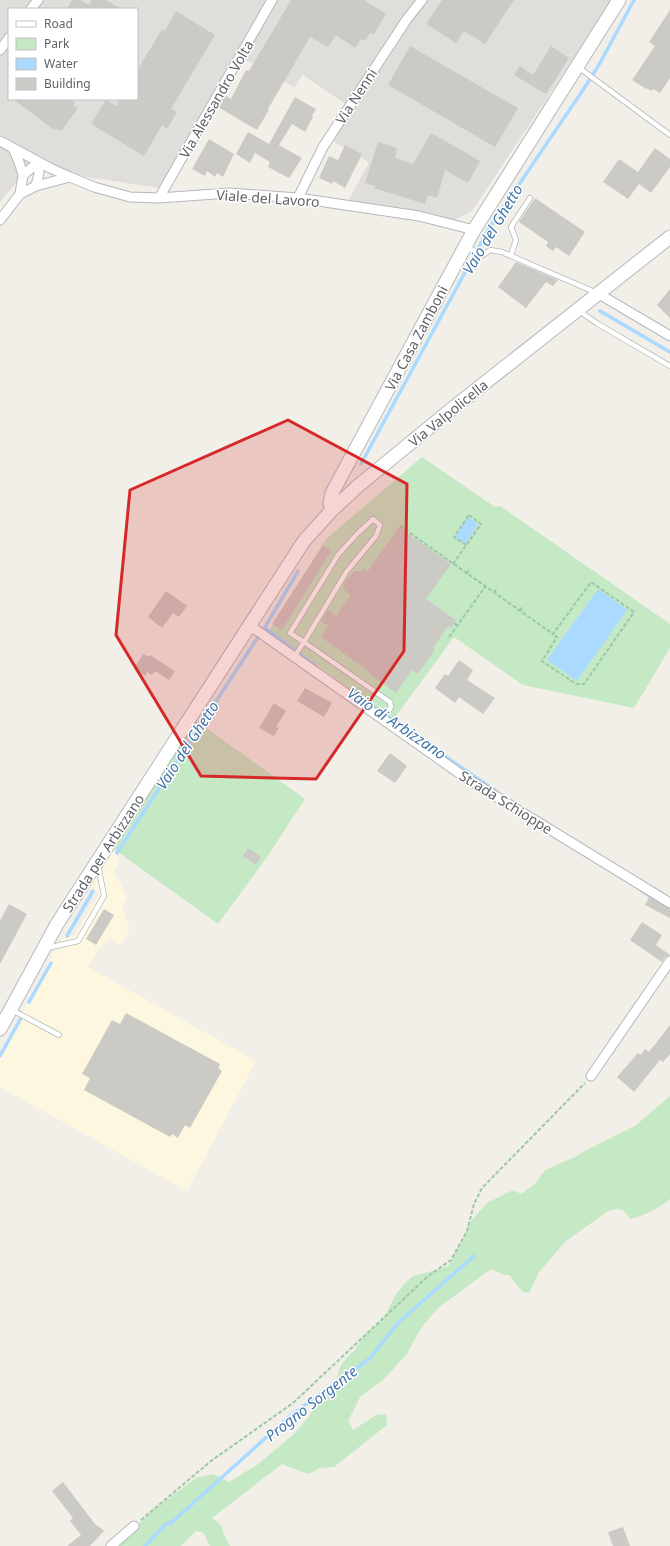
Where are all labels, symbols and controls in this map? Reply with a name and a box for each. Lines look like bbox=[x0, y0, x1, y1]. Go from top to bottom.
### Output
legend bbox=[8, 8, 138, 100]
text: Road bbox=[44, 15, 73, 32]
text: Park bbox=[44, 35, 70, 52]
street label: Via Alessandro Volta bbox=[174, 37, 258, 161]
text: Water bbox=[44, 55, 78, 72]
street label: Via Nenni bbox=[331, 64, 381, 128]
text: Building bbox=[44, 75, 91, 92]
water label: Vaio del Ghetto bbox=[457, 180, 527, 278]
street label: Viale del Lavoro bbox=[216, 185, 320, 211]
street label: Via Casa Zamboni bbox=[380, 282, 452, 394]
street label: Via Valpolicella bbox=[404, 375, 492, 451]
water label: Vaio di Arbizzano bbox=[344, 683, 450, 763]
water label: Vaio del Ghetto bbox=[151, 697, 223, 793]
street label: Strada Schioppe bbox=[456, 766, 556, 838]
street label: Strada per Arbizzano bbox=[58, 790, 148, 916]
water label: Progno Sorgente bbox=[261, 1360, 361, 1445]

